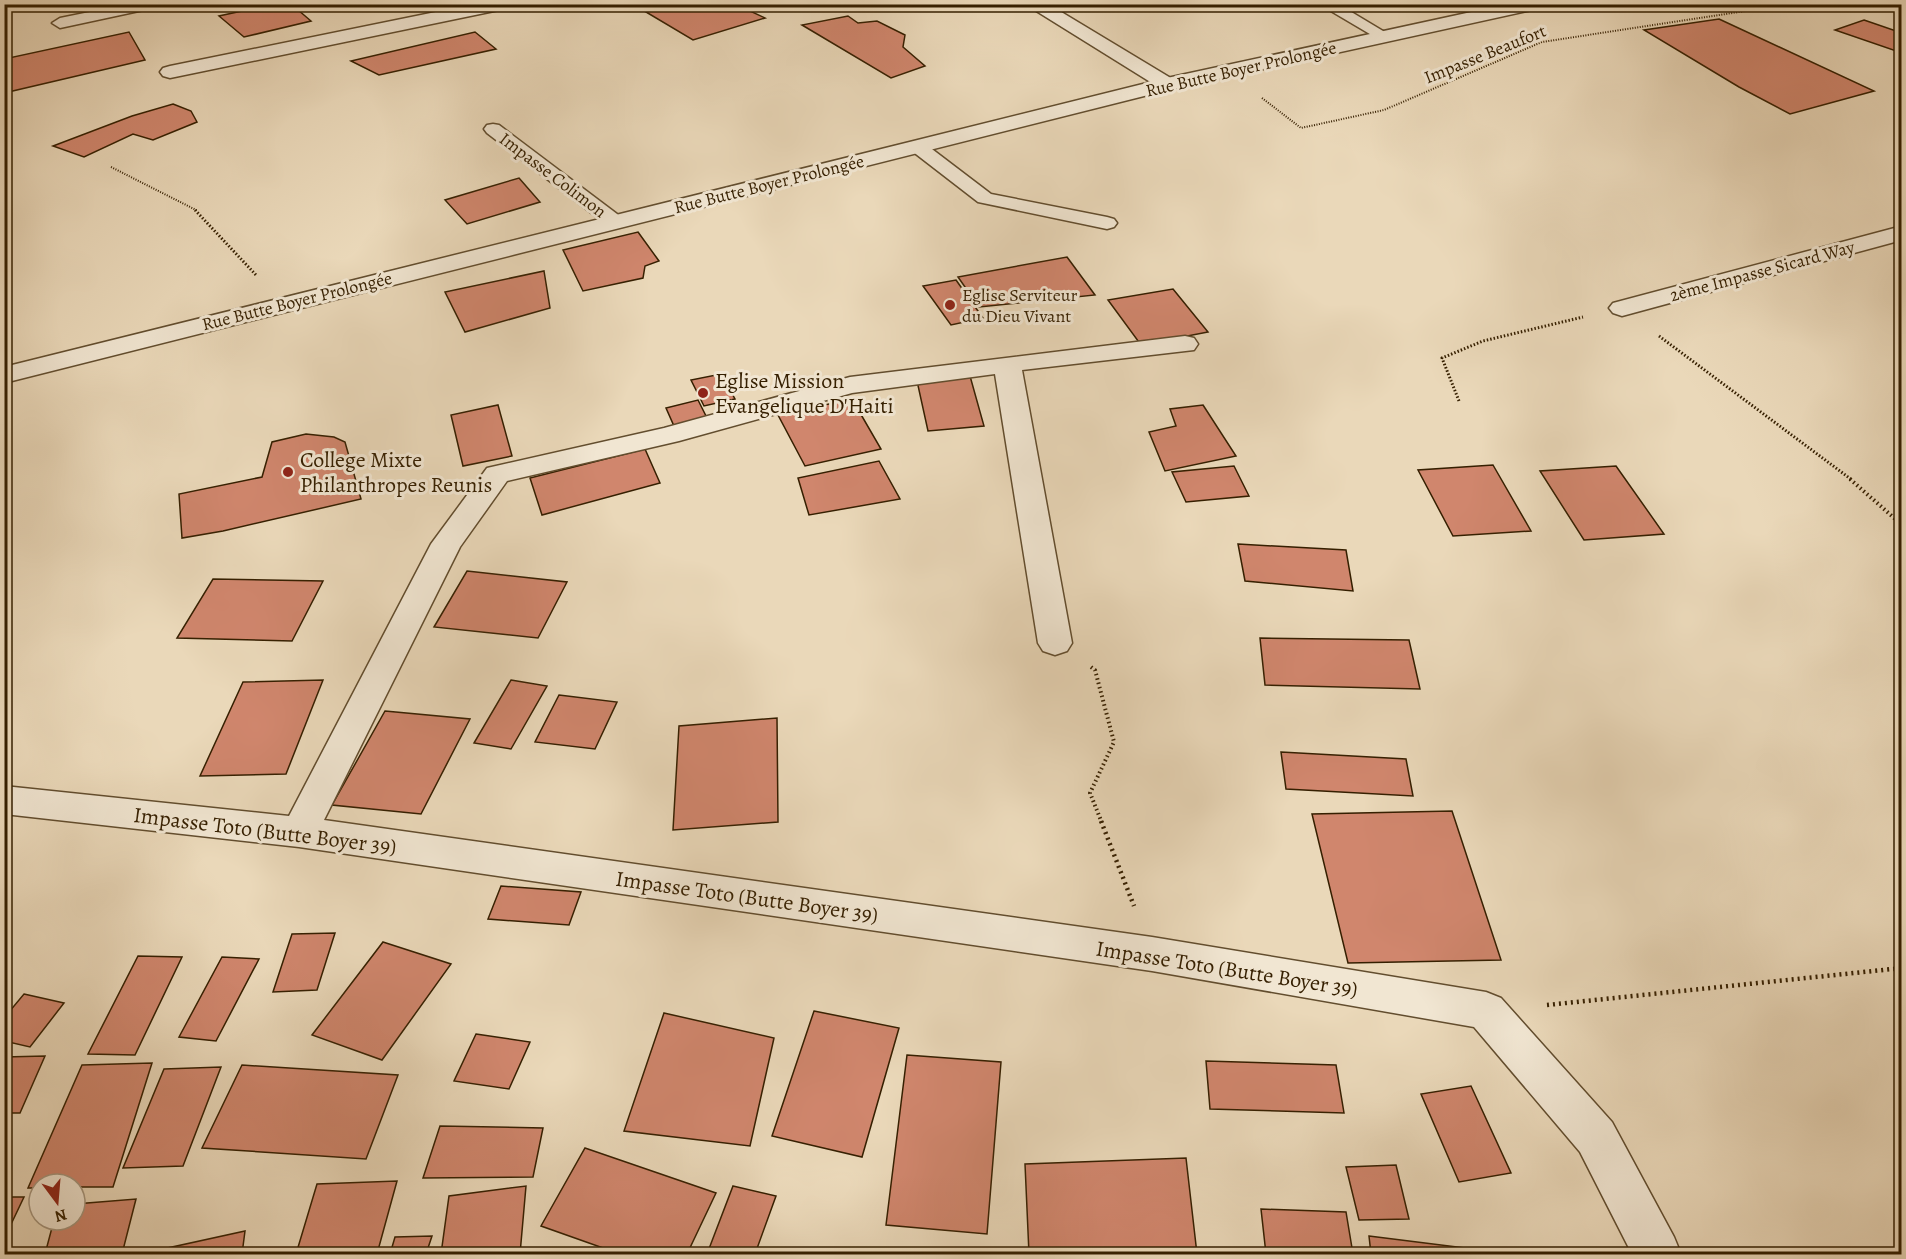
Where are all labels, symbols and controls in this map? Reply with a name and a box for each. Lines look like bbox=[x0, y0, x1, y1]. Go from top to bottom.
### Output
street label: Impasse Beaufort bbox=[1420, 19, 1550, 89]
street label: Rue Butte Boyer Prolongée bbox=[1143, 35, 1339, 103]
street label: Impasse Colimon bbox=[494, 127, 612, 223]
street label: Rue Butte Boyer Prolongée bbox=[671, 149, 867, 219]
street label: 2ème Impasse Sicard Way bbox=[1667, 235, 1858, 307]
street label: Rue Butte Boyer Prolongée bbox=[199, 266, 395, 336]
place label: Eglise Serviteur du Dieu Vivant bbox=[962, 283, 1078, 328]
marker: Eglise Serviteur du Dieu Vivant bbox=[943, 298, 957, 312]
place label: Eglise Mission Evangelique D'Haiti bbox=[715, 366, 894, 421]
marker: Eglise Mission Evangelique D'Haiti bbox=[696, 386, 710, 400]
place label: College Mixte Philanthropes Reunis bbox=[300, 445, 492, 500]
marker: College Mixte Philanthropes Reunis bbox=[281, 465, 295, 479]
street label: Impasse Toto (Butte Boyer 39) bbox=[132, 800, 398, 862]
street label: Impasse Toto (Butte Boyer 39) bbox=[614, 864, 880, 930]
street label: Impasse Toto (Butte Boyer 39) bbox=[1094, 933, 1360, 1005]
north arrow bbox=[27, 1172, 87, 1232]
text: N bbox=[52, 1203, 69, 1228]

